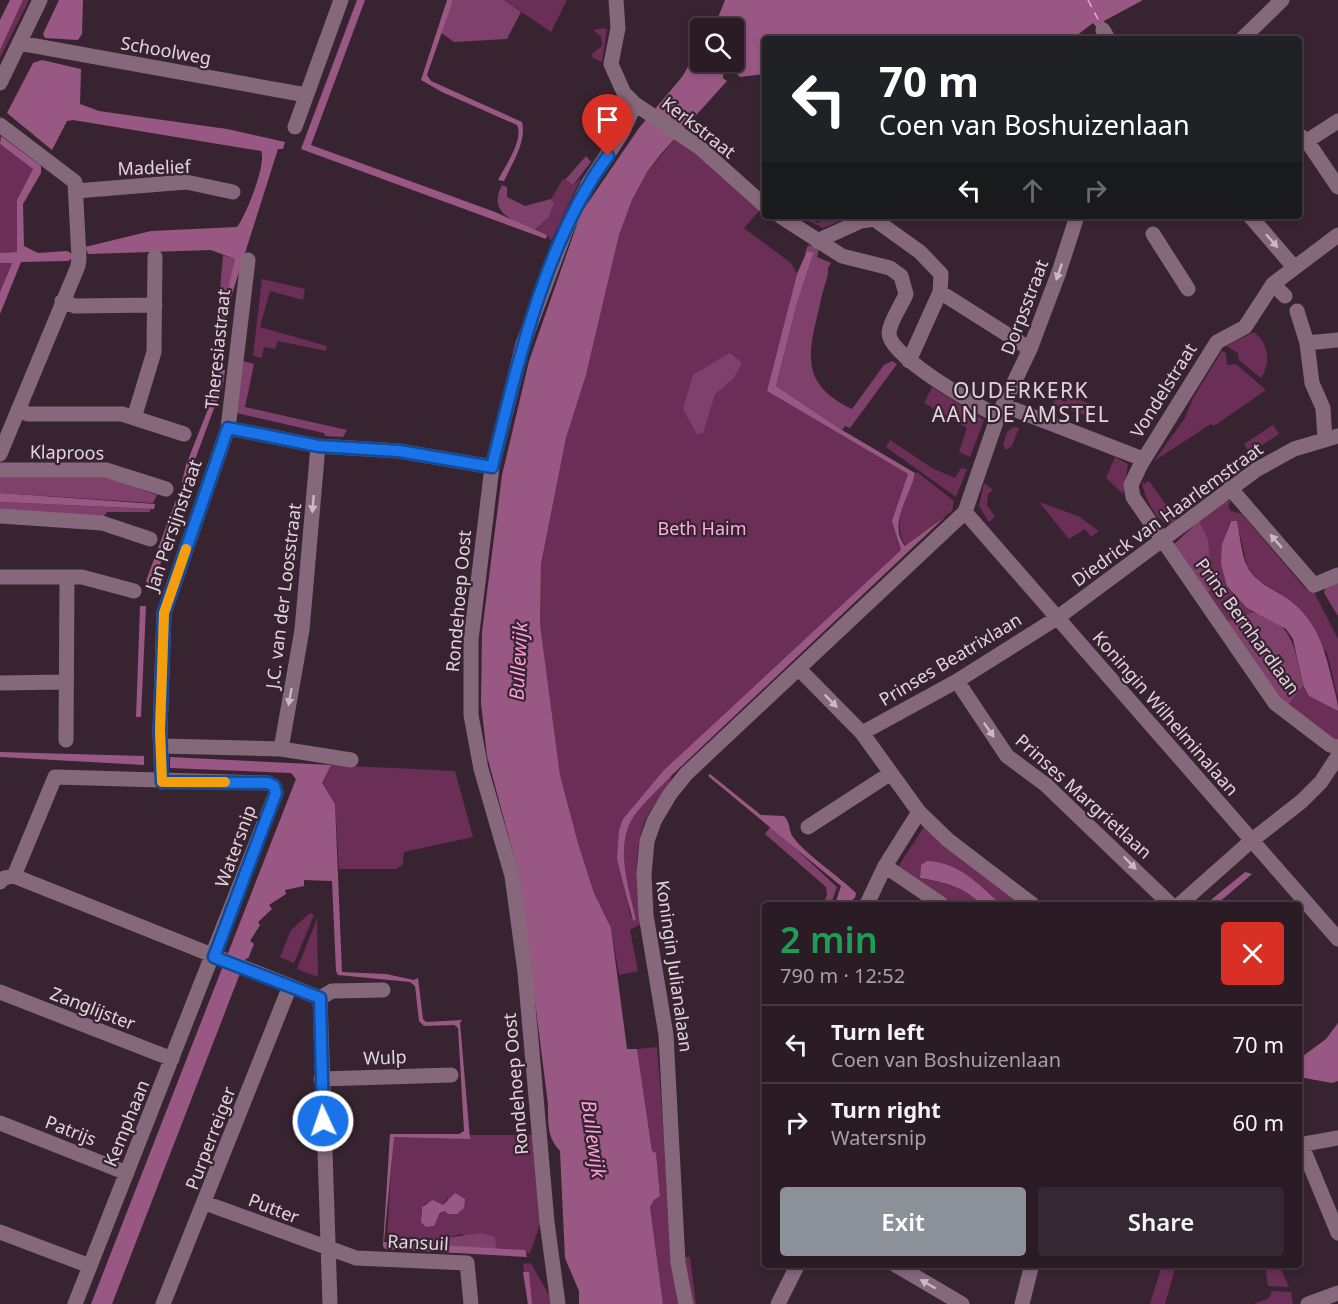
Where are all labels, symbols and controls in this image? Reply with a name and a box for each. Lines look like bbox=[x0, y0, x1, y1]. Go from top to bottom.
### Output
map controls bbox=[690, 18, 744, 72]
button: search bbox=[690, 18, 744, 72]
street label: Schoolweg bbox=[119, 30, 213, 70]
text: 70 m bbox=[879, 52, 979, 109]
icon: left bbox=[780, 60, 858, 138]
street label: Kerkstraat bbox=[657, 91, 741, 164]
pin bbox=[582, 94, 633, 156]
icon: arrive bbox=[591, 103, 624, 136]
text: Coen van Boshuizenlaan bbox=[879, 106, 1190, 143]
street label: Madelief bbox=[117, 154, 192, 180]
icon: left bbox=[953, 174, 986, 207]
icon: ahead bbox=[1016, 174, 1049, 207]
icon: right bbox=[1079, 174, 1112, 207]
one-way arrow bbox=[1265, 233, 1278, 249]
street label: Dorpsstraat bbox=[995, 256, 1053, 358]
one-way arrow bbox=[1054, 263, 1064, 281]
street label: Theresiastraat bbox=[199, 287, 235, 410]
street label: Vondelstraat bbox=[1124, 338, 1202, 442]
district label: OUDERKERK AAN DE AMSTEL bbox=[932, 376, 1110, 428]
street label: Diedrick van Haarlemstraat bbox=[1067, 436, 1268, 591]
street label: Klaproos bbox=[30, 439, 104, 465]
street label: Jan Persijnstraat bbox=[139, 456, 207, 596]
one-way arrow bbox=[308, 495, 318, 514]
street label: J.C. van der Loosstraat bbox=[259, 501, 306, 692]
park label: Beth Haim bbox=[657, 516, 747, 540]
street label: Rondehoep Oost bbox=[440, 529, 476, 673]
one-way arrow bbox=[1270, 534, 1283, 549]
street label: Prins Bernhardlaan bbox=[1190, 553, 1306, 699]
street label: Prinses Beatrixlaan bbox=[874, 607, 1026, 711]
water label: Bullewijk bbox=[502, 620, 534, 701]
street label: Koningin Wilhelminalaan bbox=[1088, 625, 1244, 801]
one-way arrow bbox=[286, 688, 295, 707]
one-way arrow bbox=[823, 693, 837, 707]
one-way arrow bbox=[983, 721, 995, 737]
street label: Prinses Margrietlaan bbox=[1011, 728, 1157, 864]
street label: Watersnip bbox=[209, 801, 261, 891]
one-way arrow bbox=[1122, 855, 1136, 869]
street label: Koningin Julianalaan bbox=[651, 879, 699, 1053]
text: 2 min bbox=[780, 915, 878, 964]
button: close bbox=[1221, 922, 1284, 985]
text: 790 m · 12:52 bbox=[780, 962, 905, 989]
street label: Zanglijster bbox=[47, 981, 139, 1035]
street label: Rondehoep Oost bbox=[497, 1012, 533, 1156]
text: Turn left bbox=[831, 1016, 925, 1046]
icon: left bbox=[780, 1028, 813, 1061]
text: 70 m bbox=[1233, 1029, 1284, 1059]
street label: Wulp bbox=[363, 1044, 407, 1070]
text: Coen van Boshuizenlaan bbox=[831, 1046, 1061, 1073]
street label: Kemphaan bbox=[98, 1076, 154, 1170]
street label: Purperreiger bbox=[179, 1082, 241, 1193]
position arrow bbox=[291, 1089, 355, 1153]
text: Turn right bbox=[831, 1094, 941, 1124]
water label: Bullewijk bbox=[575, 1098, 613, 1181]
icon: right bbox=[780, 1106, 813, 1139]
text: 60 m bbox=[1233, 1107, 1284, 1137]
street label: Patrijs bbox=[42, 1109, 100, 1151]
text: Watersnip bbox=[831, 1124, 927, 1151]
street label: Putter bbox=[245, 1187, 303, 1229]
button: Exit bbox=[780, 1187, 1026, 1256]
button: Share bbox=[1038, 1187, 1284, 1256]
street label: Ransuil bbox=[387, 1228, 449, 1256]
one-way arrow bbox=[920, 1279, 936, 1290]

